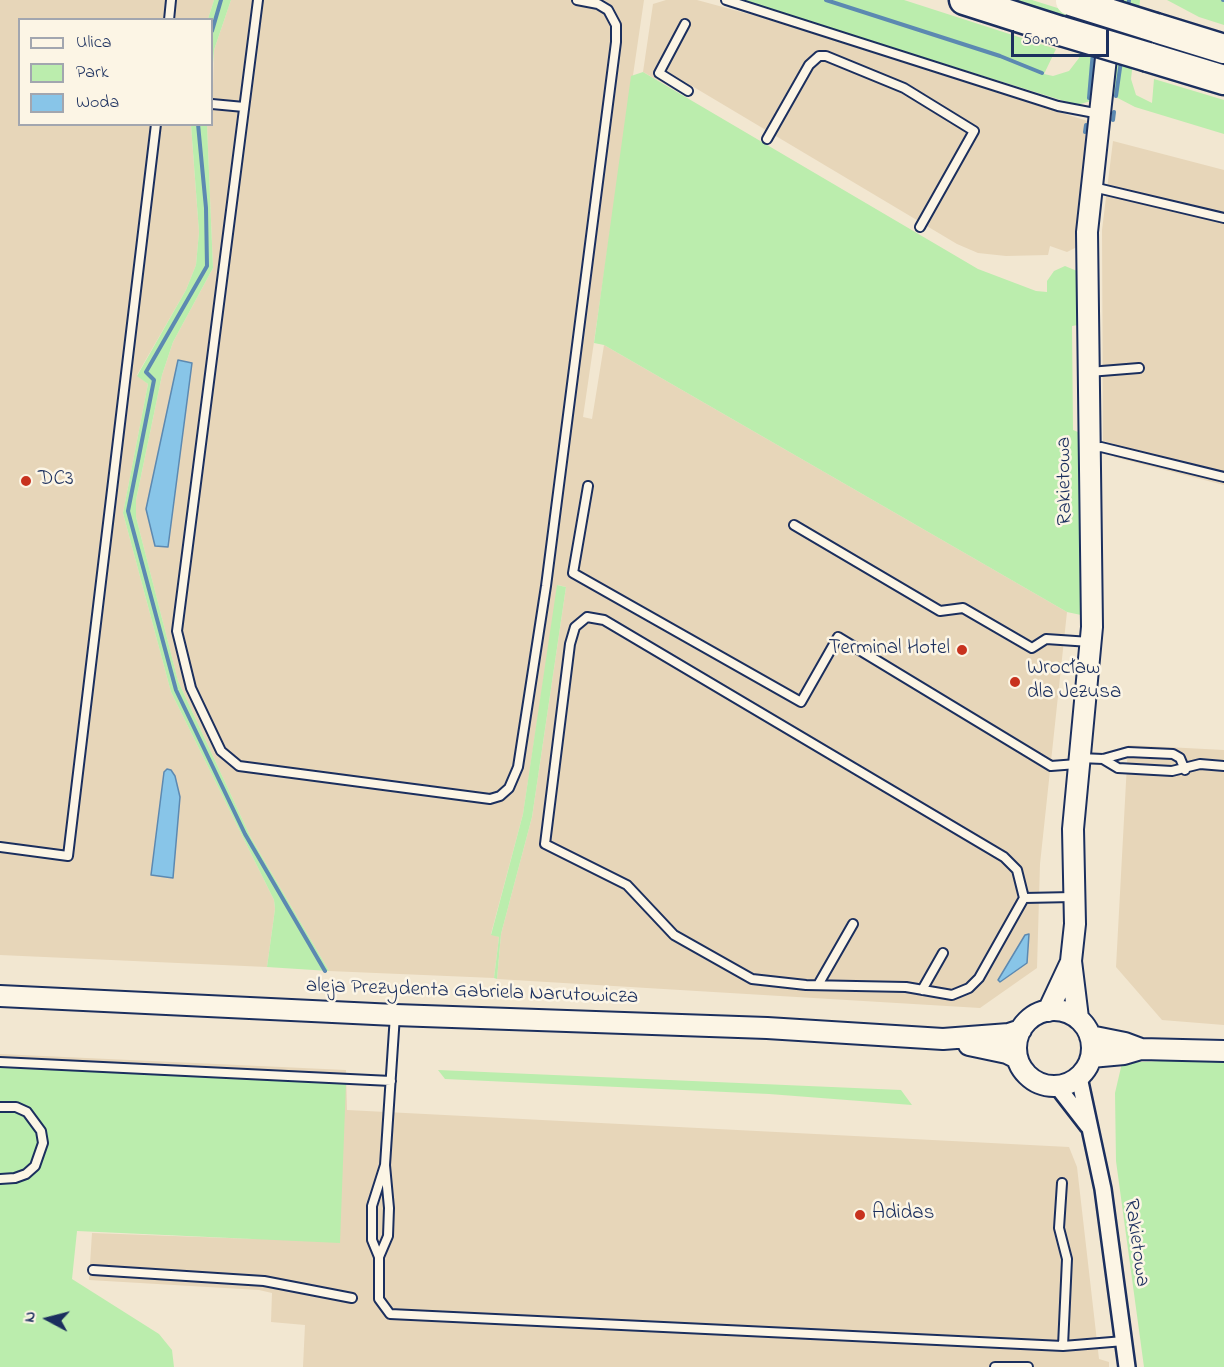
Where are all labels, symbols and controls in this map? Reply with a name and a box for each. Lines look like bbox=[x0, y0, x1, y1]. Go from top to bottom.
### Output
legend bbox=[18, 18, 213, 126]
scale bar bbox=[1014, 18, 1112, 56]
text: 50 m bbox=[1022, 27, 1059, 53]
text: Ulica bbox=[76, 30, 111, 56]
text: Park bbox=[76, 60, 109, 86]
text: Woda bbox=[76, 90, 119, 116]
street label: Rakietowa bbox=[1053, 437, 1079, 525]
place label: DC3 bbox=[38, 468, 74, 494]
marker: DC3 bbox=[19, 474, 33, 488]
place label: Terminal Hotel bbox=[828, 637, 950, 663]
marker: Terminal Hotel bbox=[955, 643, 969, 657]
place label: Wrocław dla Jezusa bbox=[1027, 657, 1121, 707]
marker: Wrocław dla Jezusa bbox=[1008, 675, 1022, 689]
street label: aleja Prezydenta Gabriela Narutowicza bbox=[305, 975, 639, 1011]
street label: Rakietowa bbox=[1116, 1197, 1154, 1289]
place label: Adidas bbox=[872, 1202, 934, 1228]
marker: Adidas bbox=[853, 1208, 867, 1222]
north arrow bbox=[18, 1289, 78, 1349]
text: N bbox=[18, 1310, 43, 1324]

